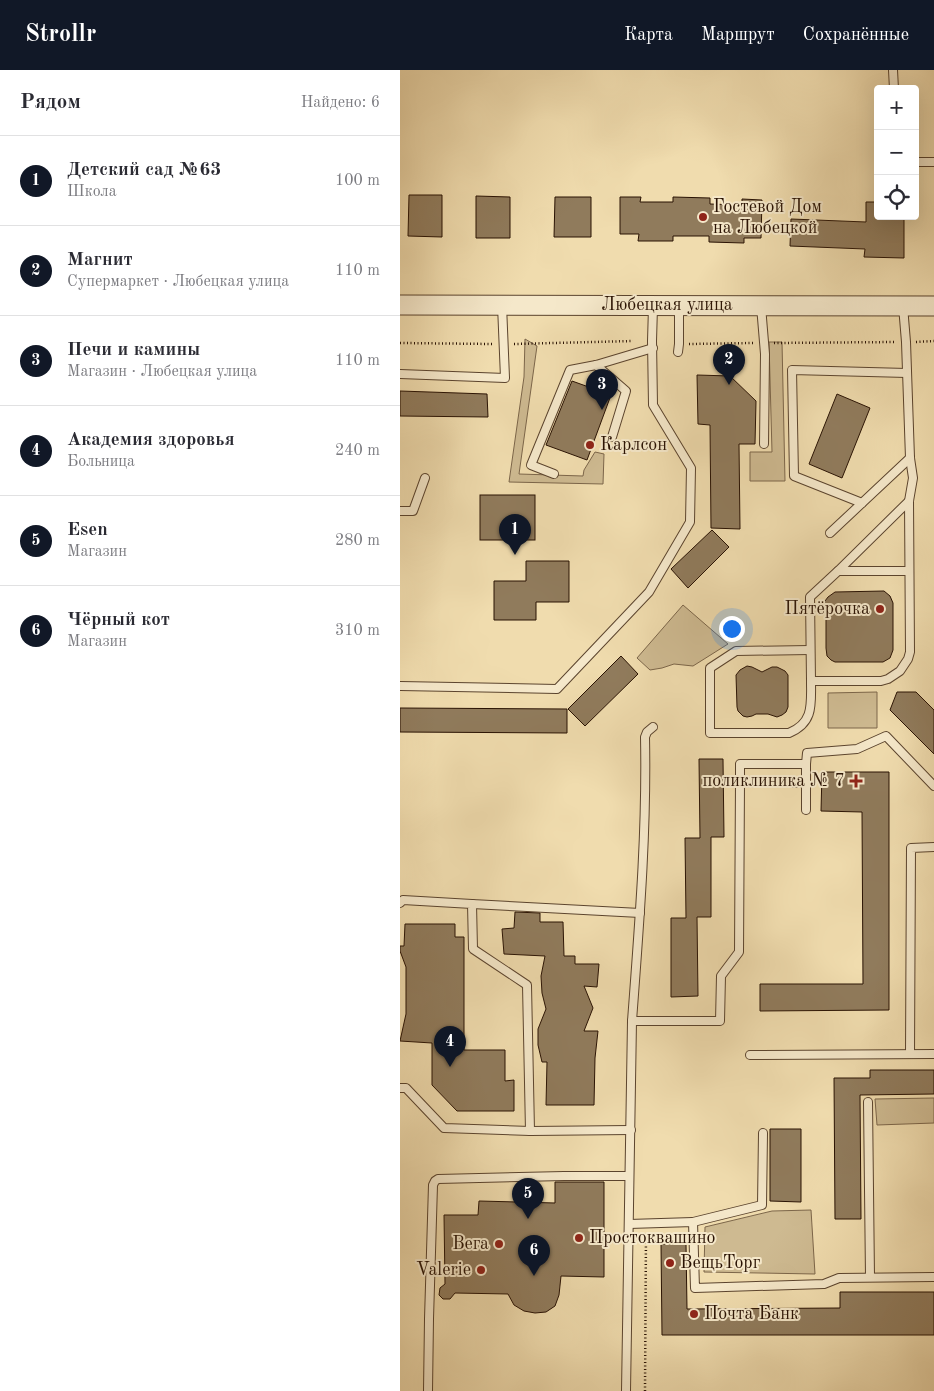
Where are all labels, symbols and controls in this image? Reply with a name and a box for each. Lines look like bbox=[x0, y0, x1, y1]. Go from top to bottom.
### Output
text: Strollr bbox=[25, 23, 96, 47]
text: Карта bbox=[624, 26, 673, 44]
text: Маршрут bbox=[701, 26, 775, 44]
text: Сохранённые bbox=[803, 26, 909, 44]
map controls bbox=[874, 85, 919, 220]
button: + bbox=[874, 85, 919, 130]
text: Рядом bbox=[20, 92, 81, 113]
text: Найдено: 6 bbox=[301, 95, 380, 111]
button: − bbox=[874, 130, 919, 175]
text: Детский сад №63 bbox=[67, 161, 221, 180]
text: 1 bbox=[31, 173, 41, 189]
text: 100 m bbox=[335, 173, 380, 189]
button: locate bbox=[874, 175, 919, 220]
text: Школа bbox=[67, 184, 117, 200]
place label: Гостевой Дом на Любецкой bbox=[713, 198, 822, 237]
marker: Гостевой Дом на Любецкой bbox=[697, 211, 709, 223]
text: Магнит bbox=[67, 251, 133, 270]
text: 2 bbox=[31, 263, 41, 279]
text: 110 m bbox=[335, 263, 380, 279]
text: Супермаркет · Любецкая улица bbox=[67, 274, 289, 290]
street label: Любецкая улица bbox=[601, 296, 733, 314]
text: Печи и камины bbox=[67, 341, 200, 360]
pin: 2 bbox=[713, 344, 745, 385]
text: 3 bbox=[31, 353, 41, 369]
text: 110 m bbox=[335, 353, 380, 369]
text: Магазин · Любецкая улица bbox=[67, 364, 257, 380]
pin: 3 bbox=[586, 369, 618, 410]
text: Академия здоровья bbox=[67, 431, 235, 450]
place label: Карлсон bbox=[600, 436, 667, 454]
marker: Карлсон bbox=[584, 439, 596, 451]
text: 4 bbox=[31, 443, 41, 459]
text: 240 m bbox=[335, 443, 380, 459]
text: Больница bbox=[67, 454, 135, 470]
pin: 1 bbox=[499, 514, 531, 555]
text: Esen bbox=[67, 521, 108, 540]
text: 5 bbox=[31, 533, 41, 549]
text: 280 m bbox=[335, 533, 380, 549]
text: Магазин bbox=[67, 544, 127, 560]
place label: Пятёрочка bbox=[785, 600, 870, 618]
marker: Пятёрочка bbox=[874, 603, 886, 615]
text: Чёрный кот bbox=[67, 611, 170, 630]
your location bbox=[719, 616, 745, 642]
text: 6 bbox=[31, 623, 41, 639]
text: 310 m bbox=[335, 623, 380, 639]
text: Магазин bbox=[67, 634, 127, 650]
place label: поликлиника № 7 bbox=[702, 772, 845, 790]
marker: поликлиника № 7 bbox=[849, 774, 863, 788]
pin: 4 bbox=[434, 1026, 466, 1067]
pin: 5 bbox=[512, 1178, 544, 1219]
place label: Простоквашино bbox=[589, 1229, 716, 1247]
marker: Простоквашино bbox=[573, 1232, 585, 1244]
place label: Вега bbox=[452, 1235, 489, 1253]
pin: 6 bbox=[518, 1235, 550, 1276]
marker: Вега bbox=[493, 1238, 505, 1250]
place label: ВещьТорг bbox=[680, 1254, 761, 1272]
marker: ВещьТорг bbox=[664, 1257, 676, 1269]
place label: Valerie bbox=[416, 1261, 471, 1279]
marker: Valerie bbox=[475, 1264, 487, 1276]
place label: Почта Банк bbox=[704, 1305, 799, 1323]
marker: Почта Банк bbox=[688, 1308, 700, 1320]

